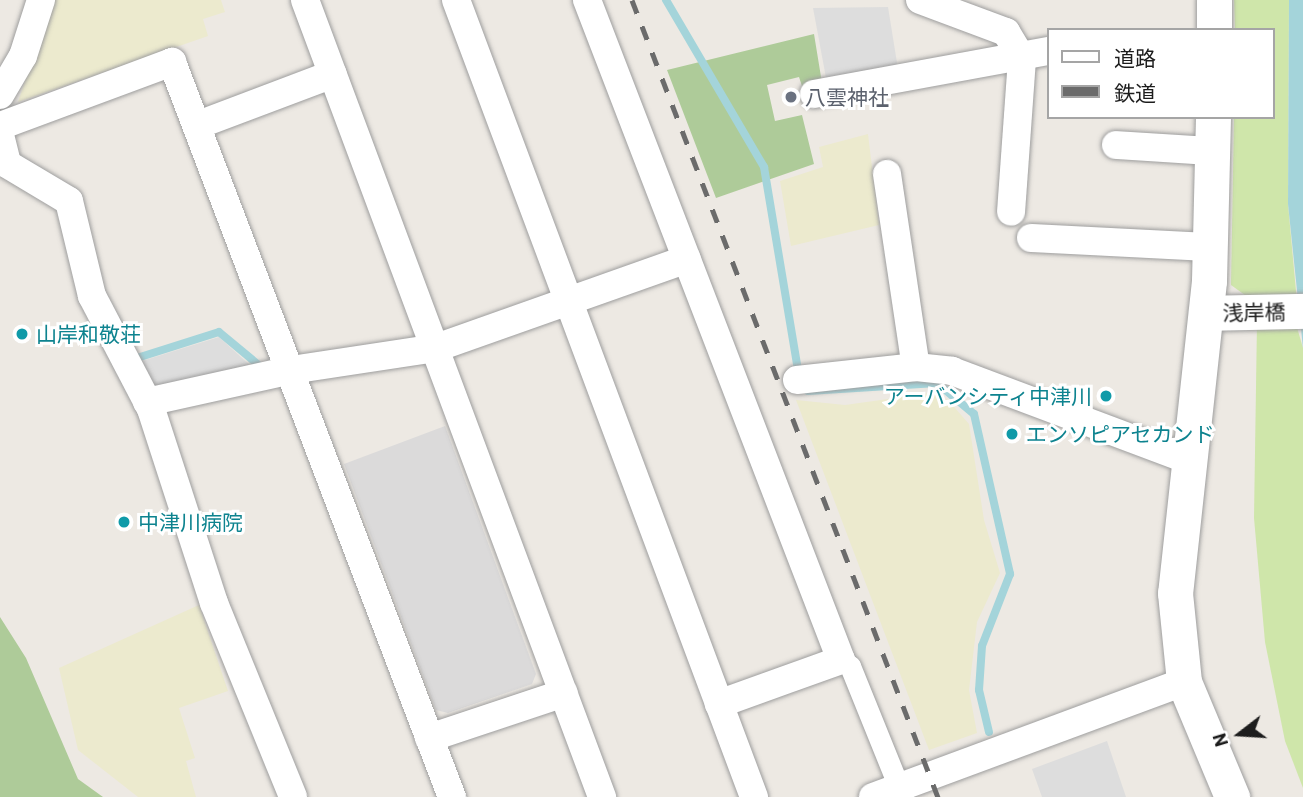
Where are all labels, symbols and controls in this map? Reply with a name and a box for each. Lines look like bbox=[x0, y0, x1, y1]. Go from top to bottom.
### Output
legend bbox=[1048, 28, 1275, 119]
text: 道路 bbox=[1114, 45, 1156, 70]
text: 鉄道 bbox=[1114, 80, 1156, 105]
place label: 八雲神社 bbox=[805, 84, 889, 110]
marker: 八雲神社 bbox=[783, 89, 799, 105]
street label: 浅岸橋 bbox=[1222, 299, 1286, 325]
place label: 山岸和敬荘 bbox=[36, 321, 141, 347]
marker: 山岸和敬荘 bbox=[14, 326, 30, 342]
place label: アーバンシティ中津川 bbox=[883, 383, 1092, 409]
marker: アーバンシティ中津川 bbox=[1098, 388, 1114, 404]
place label: エンソピアセカンド bbox=[1026, 421, 1215, 447]
marker: エンソピアセカンド bbox=[1004, 426, 1020, 442]
place label: 中津川病院 bbox=[138, 509, 243, 535]
marker: 中津川病院 bbox=[116, 514, 132, 530]
north arrow bbox=[1205, 699, 1275, 769]
text: N bbox=[1207, 731, 1232, 750]

